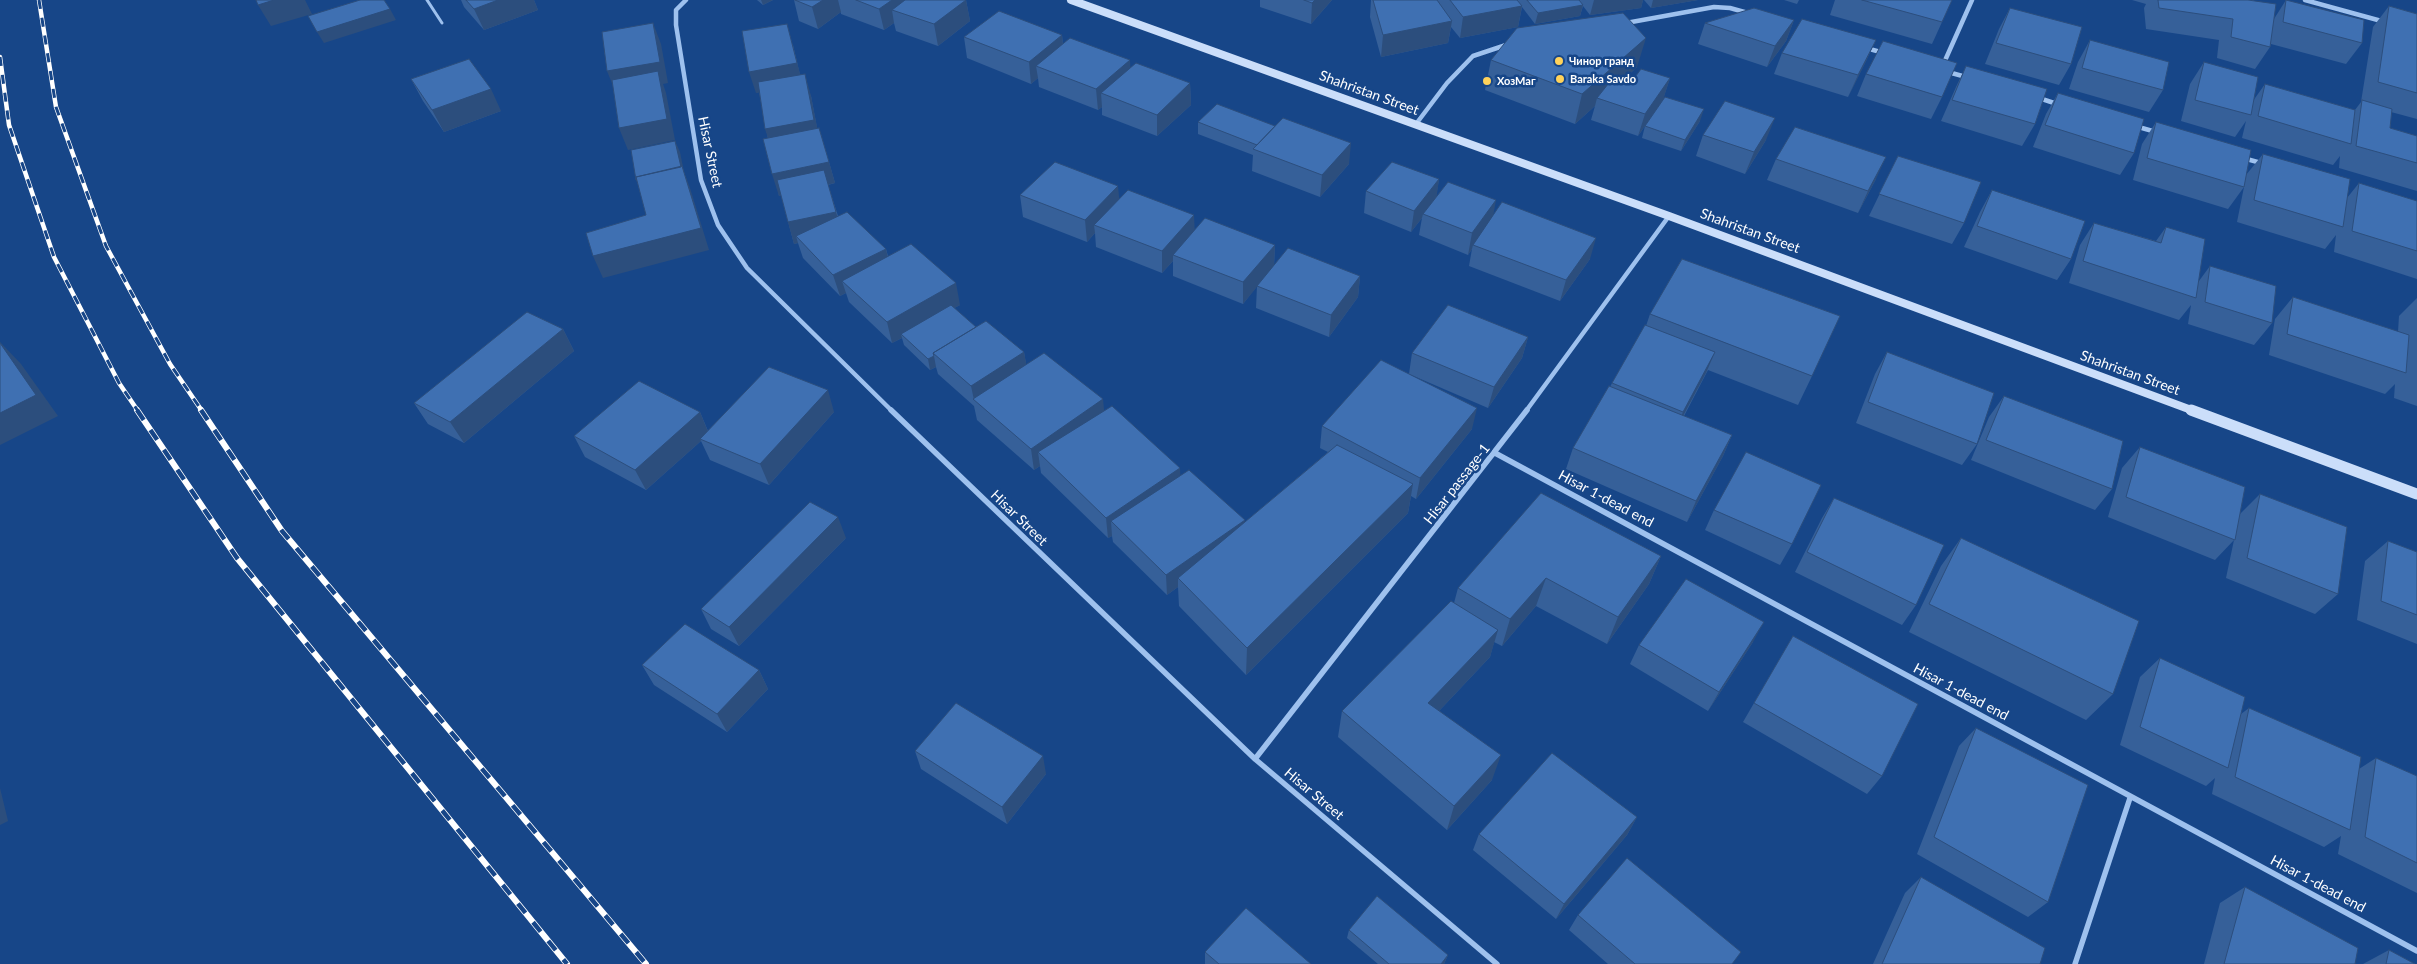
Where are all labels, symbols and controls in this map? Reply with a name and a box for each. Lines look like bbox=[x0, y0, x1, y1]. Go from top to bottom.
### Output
place label: Чинор гранд bbox=[1569, 54, 1634, 68]
marker: Чинор гранд bbox=[1553, 55, 1565, 67]
street label: Shahristan Street bbox=[1317, 67, 1421, 119]
place label: Baraka Savdo bbox=[1570, 72, 1636, 86]
marker: Baraka Savdo bbox=[1554, 73, 1566, 85]
place label: ХозМаг bbox=[1497, 74, 1536, 88]
marker: ХозМаг bbox=[1481, 75, 1493, 87]
street label: Hisar Street bbox=[694, 115, 726, 189]
street label: Shahristan Street bbox=[1698, 205, 1802, 257]
street label: Shahristan Street bbox=[2078, 347, 2182, 399]
street label: Hisar passage-1 bbox=[1420, 440, 1494, 528]
street label: Hisar 1-dead end bbox=[1555, 467, 1657, 531]
street label: Hisar Street bbox=[987, 487, 1051, 549]
street label: Hisar 1-dead end bbox=[1910, 660, 2012, 724]
street label: Hisar Street bbox=[1281, 764, 1347, 824]
street label: Hisar 1-dead end bbox=[2267, 852, 2369, 916]

